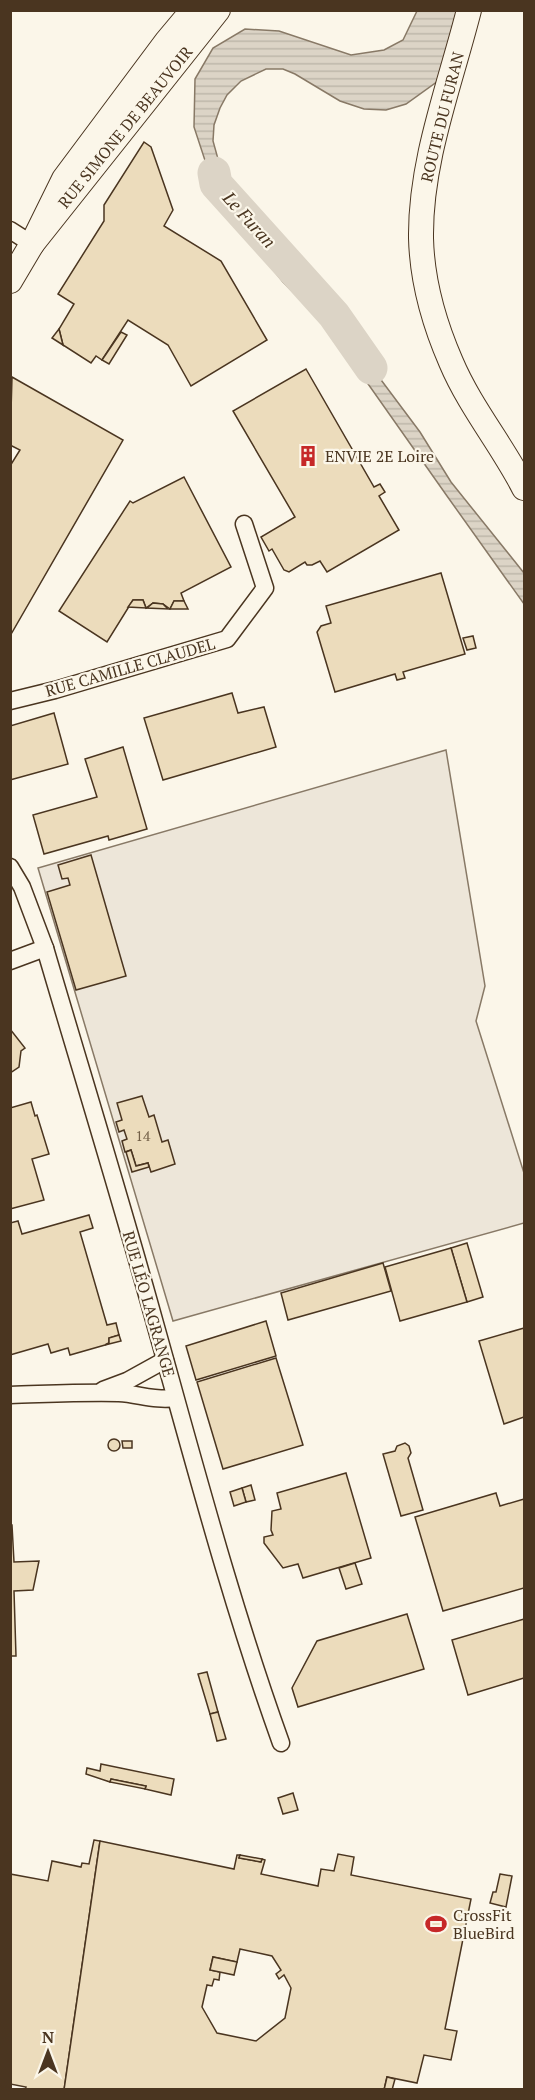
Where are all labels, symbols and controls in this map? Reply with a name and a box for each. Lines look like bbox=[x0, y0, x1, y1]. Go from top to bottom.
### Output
street label: RUE SIMONE DE BEAUVOIR bbox=[53, 41, 198, 213]
street label: ROUTE DU FURAN bbox=[415, 49, 469, 185]
water label: Le Furan bbox=[217, 185, 281, 253]
building icon: ENVIE 2E Loire bbox=[296, 444, 320, 468]
place label: ENVIE 2E Loire bbox=[325, 445, 434, 467]
street label: RUE CAMILLE CLAUDEL bbox=[43, 632, 218, 702]
house number: 14 bbox=[136, 1126, 151, 1145]
street label: RUE LÉO LAGRANGE bbox=[118, 1228, 180, 1380]
place label: CrossFit BlueBird bbox=[453, 1904, 515, 1944]
sports icon: CrossFit BlueBird bbox=[424, 1912, 448, 1936]
north arrow bbox=[18, 2022, 78, 2082]
text: N bbox=[42, 2026, 54, 2048]

